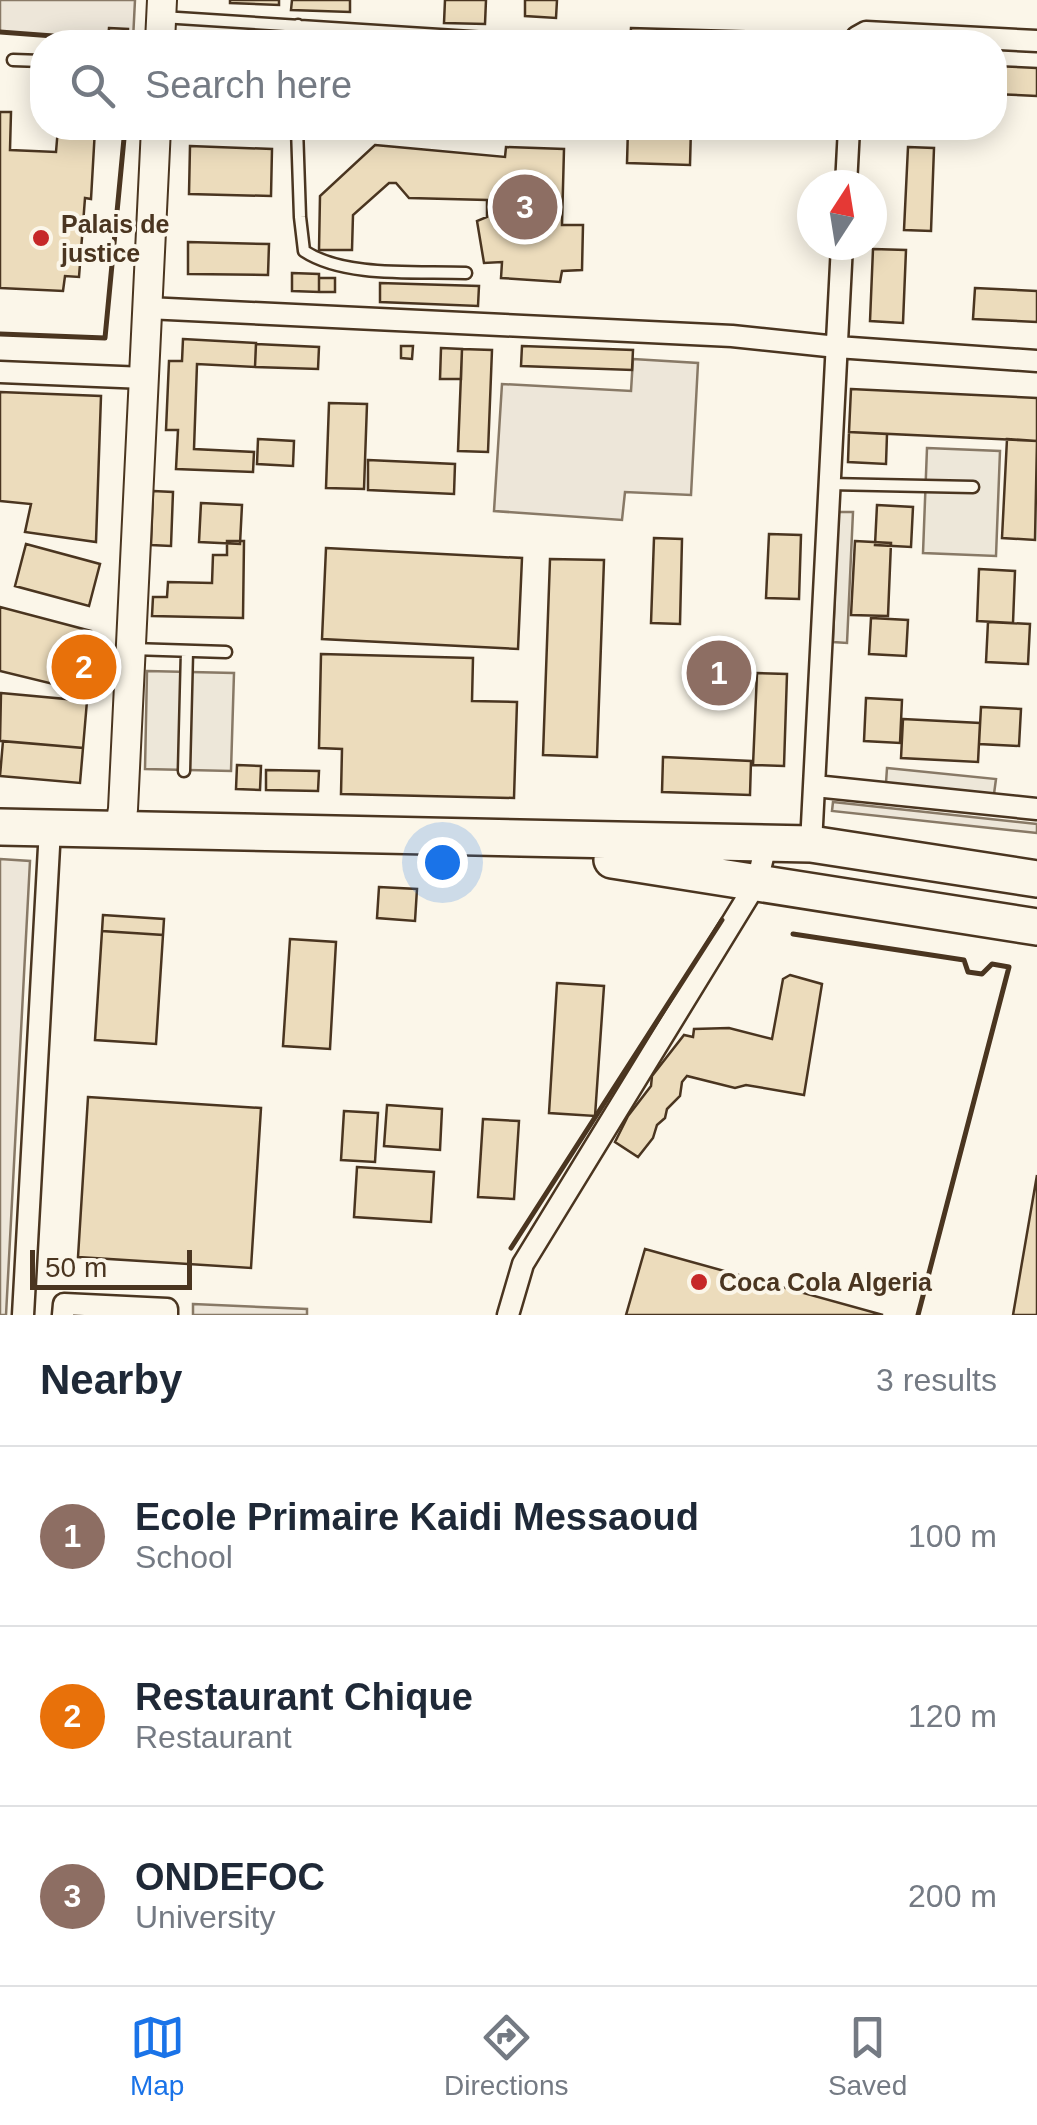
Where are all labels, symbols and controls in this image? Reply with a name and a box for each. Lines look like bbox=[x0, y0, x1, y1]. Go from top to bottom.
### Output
search box bbox=[30, 30, 1007, 140]
icon: search bbox=[65, 58, 120, 113]
text: Search here bbox=[145, 64, 352, 106]
pin: 3 bbox=[492, 170, 558, 244]
north arrow bbox=[797, 170, 887, 260]
place label: Palais de justice bbox=[60, 210, 169, 267]
marker: Palais de justice bbox=[30, 227, 52, 249]
pin: 2 bbox=[52, 630, 116, 704]
pin: 1 bbox=[686, 636, 752, 710]
your location bbox=[417, 837, 468, 888]
scale bar bbox=[30, 1245, 192, 1290]
text: 50 m bbox=[45, 1252, 107, 1283]
place label: Coca Cola Algeria bbox=[719, 1268, 933, 1296]
marker: Coca Cola Algeria bbox=[688, 1271, 710, 1293]
text: Nearby bbox=[40, 1356, 182, 1403]
text: 3 results bbox=[876, 1362, 997, 1398]
text: Ecole Primaire Kaidi Messaoud bbox=[135, 1496, 699, 1538]
text: 1 bbox=[64, 1518, 81, 1554]
text: 100 m bbox=[908, 1518, 997, 1554]
text: School bbox=[135, 1539, 233, 1575]
text: Restaurant Chique bbox=[135, 1676, 473, 1718]
text: 2 bbox=[64, 1698, 81, 1734]
text: 120 m bbox=[908, 1698, 997, 1734]
text: Restaurant bbox=[135, 1719, 292, 1755]
text: ONDEFOC bbox=[135, 1856, 325, 1898]
text: 3 bbox=[64, 1878, 81, 1914]
text: 200 m bbox=[908, 1878, 997, 1914]
text: University bbox=[135, 1899, 275, 1935]
tab: Map bbox=[130, 2010, 185, 2102]
tab: Directions bbox=[444, 2010, 569, 2102]
tab: Saved bbox=[828, 2010, 907, 2102]

